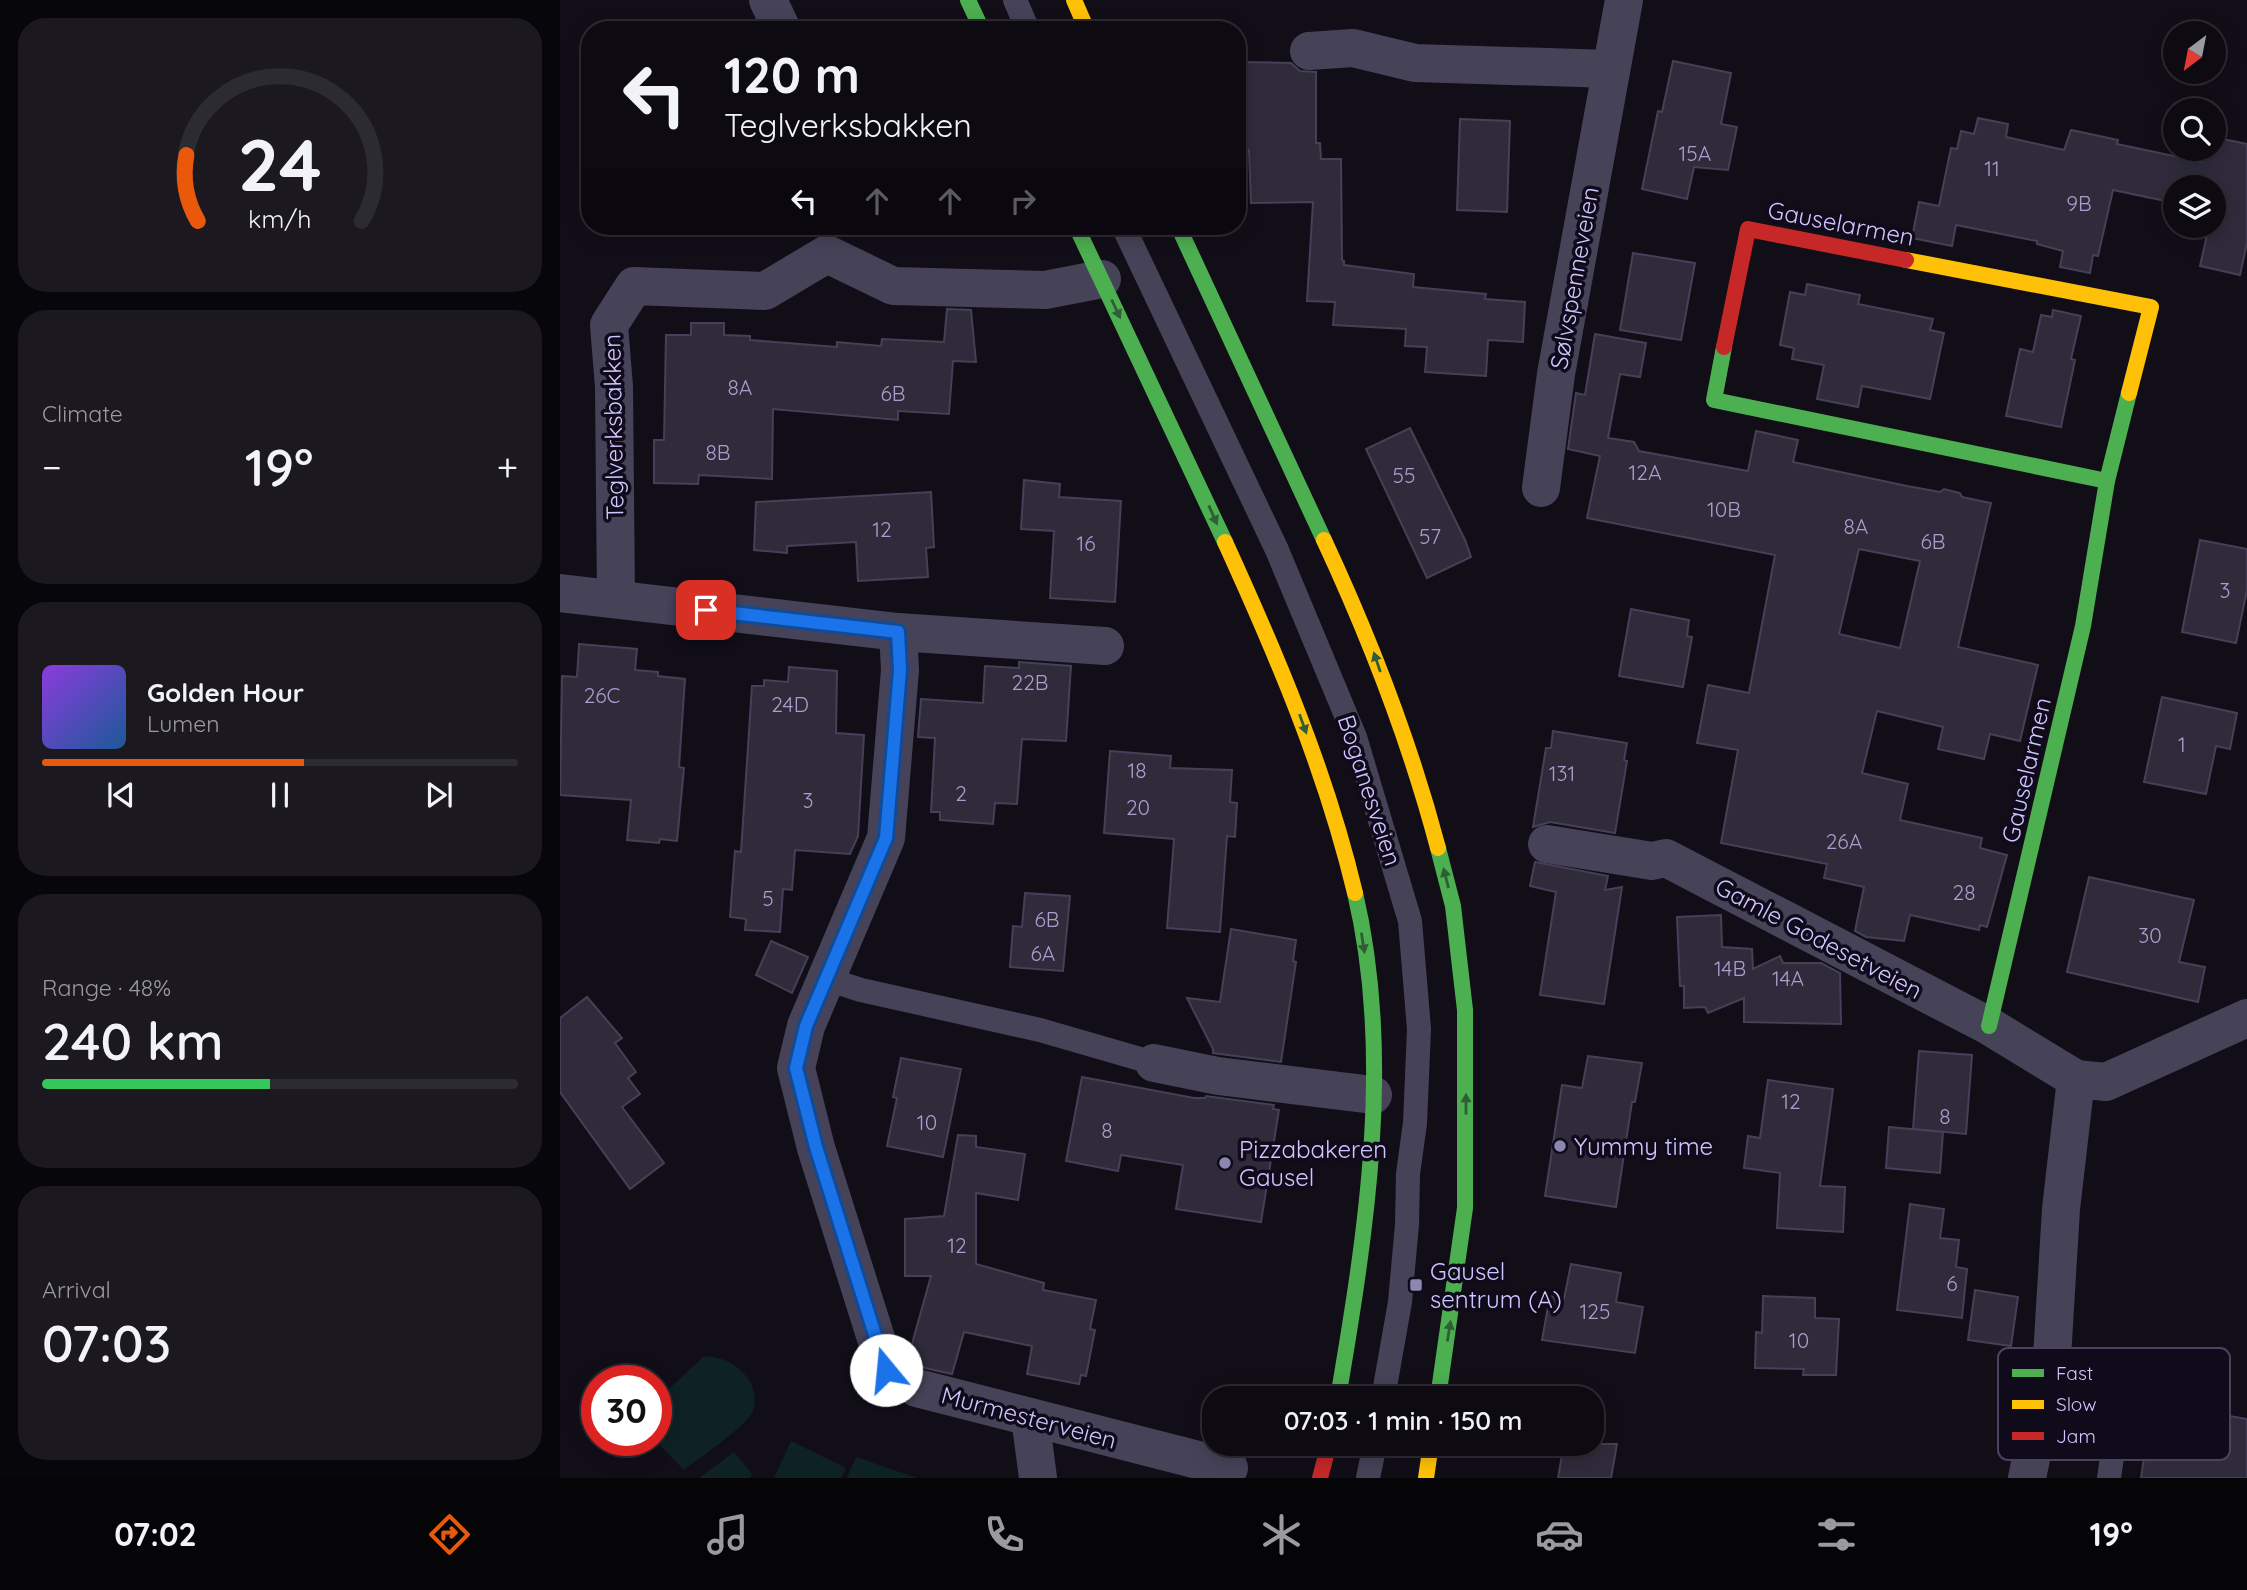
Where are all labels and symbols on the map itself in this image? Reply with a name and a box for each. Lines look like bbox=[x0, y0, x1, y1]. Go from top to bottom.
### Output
north arrow bbox=[2163, 21, 2226, 84]
house number: 15A bbox=[1679, 140, 1711, 166]
house number: 11 bbox=[1984, 155, 2000, 181]
street label: Sølvspenneveien bbox=[1543, 184, 1605, 372]
house number: 9B bbox=[2066, 190, 2092, 216]
street label: Gauselarmen bbox=[1765, 194, 1917, 252]
one-way arrow bbox=[1111, 299, 1122, 320]
street label: Teglverksbakken bbox=[596, 334, 630, 520]
house number: 8A bbox=[728, 374, 752, 400]
house number: 6B bbox=[881, 380, 905, 406]
house number: 8B bbox=[705, 439, 731, 465]
house number: 12A bbox=[1629, 459, 1662, 485]
house number: 55 bbox=[1393, 462, 1415, 488]
house number: 10B bbox=[1707, 496, 1741, 522]
one-way arrow bbox=[1207, 505, 1219, 525]
house number: 8A bbox=[1844, 513, 1868, 539]
house number: 12 bbox=[872, 516, 892, 542]
house number: 57 bbox=[1419, 523, 1441, 549]
house number: 6B bbox=[1921, 528, 1945, 554]
house number: 16 bbox=[1076, 530, 1096, 556]
house number: 3 bbox=[2219, 577, 2231, 603]
pin bbox=[676, 580, 736, 640]
one-way arrow bbox=[1371, 651, 1382, 672]
house number: 22B bbox=[1012, 669, 1048, 695]
house number: 26C bbox=[584, 682, 621, 708]
house number: 24D bbox=[771, 691, 809, 717]
street label: Gauselarmen bbox=[1995, 694, 2057, 846]
street label: Boganesveien bbox=[1331, 711, 1409, 869]
one-way arrow bbox=[1298, 714, 1309, 735]
house number: 1 bbox=[2178, 731, 2186, 757]
house number: 18 bbox=[1127, 757, 1147, 783]
house number: 131 bbox=[1549, 760, 1575, 786]
house number: 2 bbox=[955, 780, 967, 806]
house number: 3 bbox=[802, 787, 814, 813]
house number: 20 bbox=[1126, 794, 1150, 820]
house number: 26A bbox=[1826, 828, 1862, 854]
one-way arrow bbox=[1440, 867, 1451, 889]
street label: Gamle Godesetveien bbox=[1711, 871, 1927, 1005]
house number: 28 bbox=[1953, 879, 1975, 905]
house number: 5 bbox=[762, 885, 774, 911]
house number: 6B bbox=[1035, 906, 1059, 932]
house number: 30 bbox=[2138, 922, 2162, 948]
one-way arrow bbox=[1358, 932, 1369, 954]
house number: 6A bbox=[1031, 940, 1055, 966]
house number: 14B bbox=[1714, 955, 1746, 981]
house number: 14A bbox=[1772, 965, 1804, 991]
house number: 12 bbox=[1781, 1088, 1801, 1114]
one-way arrow bbox=[1460, 1093, 1472, 1115]
house number: 8 bbox=[1939, 1103, 1951, 1129]
house number: 10 bbox=[917, 1109, 937, 1135]
house number: 8 bbox=[1101, 1117, 1113, 1143]
place label: Yummy time bbox=[1574, 1131, 1713, 1161]
place label: Pizzabakeren Gausel bbox=[1239, 1134, 1387, 1192]
marker: Yummy time bbox=[1552, 1138, 1568, 1154]
marker: Pizzabakeren Gausel bbox=[1217, 1155, 1233, 1171]
house number: 12 bbox=[947, 1232, 967, 1258]
place label: Gausel sentrum (A) bbox=[1430, 1256, 1562, 1314]
house number: 6 bbox=[1946, 1270, 1958, 1296]
marker: Gausel sentrum (A) bbox=[1408, 1277, 1424, 1293]
house number: 125 bbox=[1580, 1298, 1610, 1324]
one-way arrow bbox=[1444, 1320, 1455, 1342]
house number: 10 bbox=[1789, 1327, 1809, 1353]
position arrow bbox=[849, 1333, 923, 1407]
legend bbox=[1998, 1348, 2230, 1460]
text: Fast bbox=[2056, 1361, 2093, 1385]
speed limit sign: 30 bbox=[581, 1365, 672, 1456]
street label: Murmesterveien bbox=[938, 1379, 1120, 1455]
text: Slow bbox=[2056, 1392, 2097, 1416]
text: Jam bbox=[2056, 1424, 2096, 1448]

